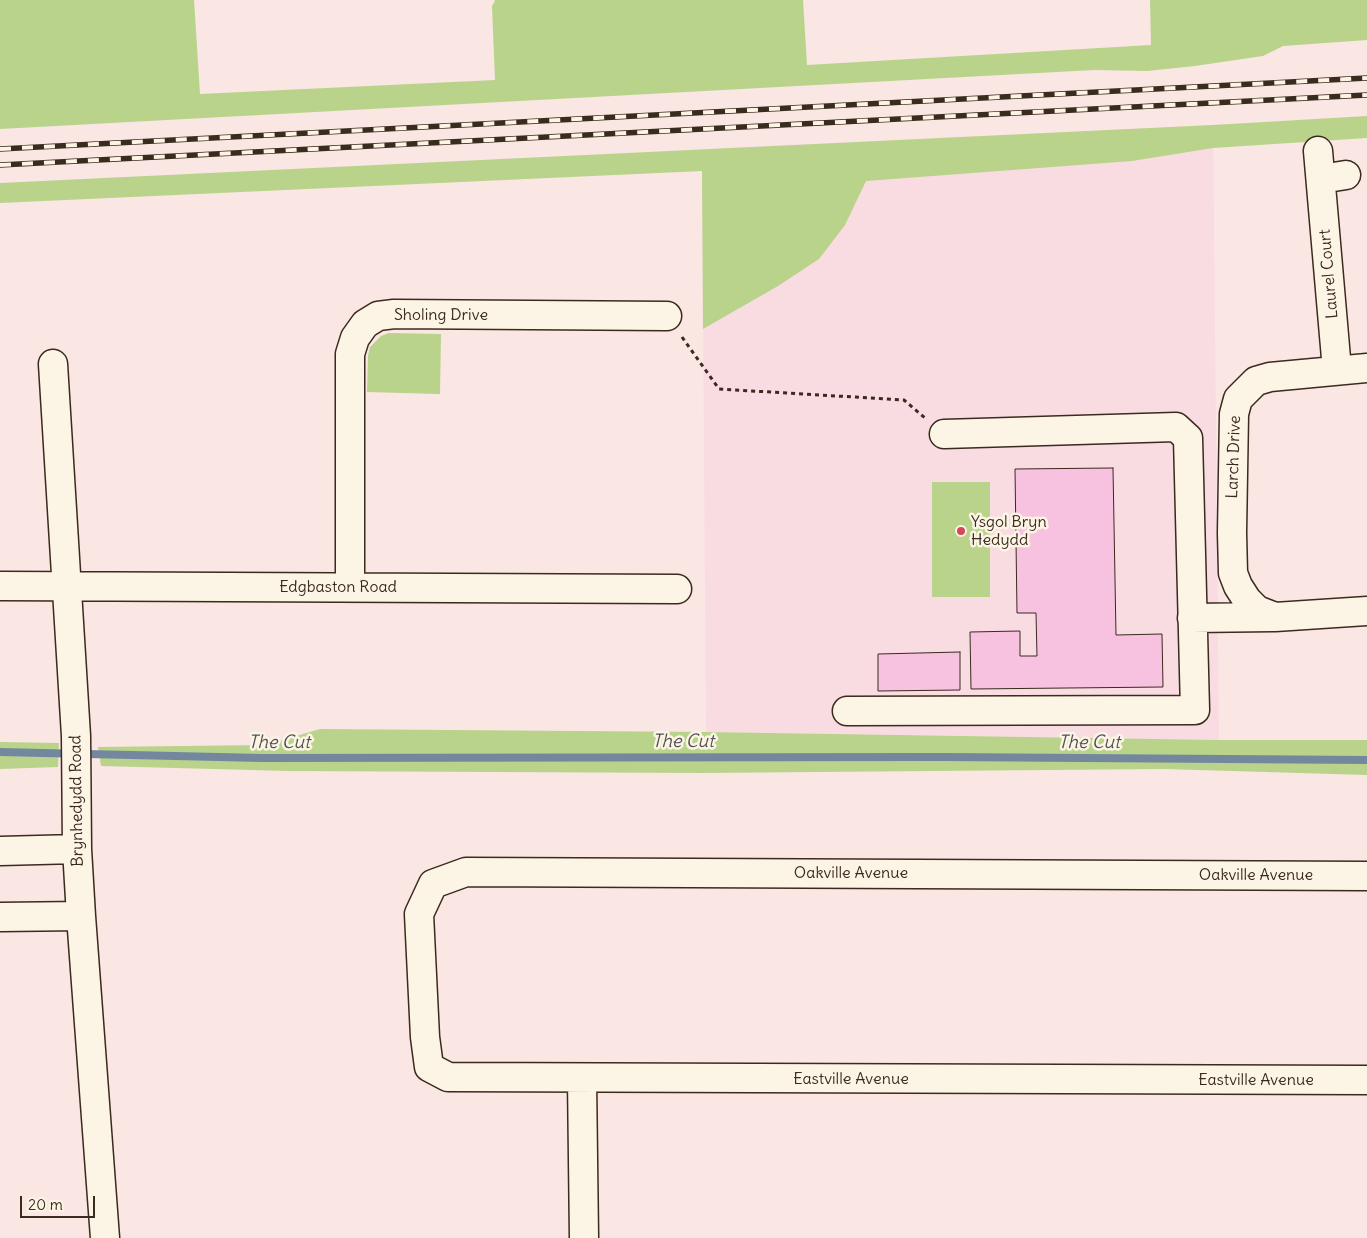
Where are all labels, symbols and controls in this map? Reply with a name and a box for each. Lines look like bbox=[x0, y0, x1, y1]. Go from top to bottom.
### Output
street label: Laurel Court bbox=[1316, 228, 1342, 320]
street label: Sholing Drive bbox=[394, 305, 488, 325]
street label: Larch Drive bbox=[1223, 415, 1245, 499]
place label: Ysgol Bryn Hedydd bbox=[971, 512, 1047, 550]
marker: Ysgol Bryn Hedydd bbox=[955, 525, 967, 537]
street label: Edgbaston Road bbox=[279, 577, 397, 597]
water label: The Cut bbox=[652, 731, 714, 753]
water label: The Cut bbox=[248, 732, 310, 754]
water label: The Cut bbox=[1058, 732, 1120, 754]
street label: Brynhedydd Road bbox=[66, 735, 88, 867]
street label: Oakville Avenue bbox=[794, 863, 908, 883]
street label: Oakville Avenue bbox=[1199, 865, 1313, 885]
street label: Eastville Avenue bbox=[793, 1069, 909, 1089]
street label: Eastville Avenue bbox=[1198, 1070, 1314, 1090]
scale bar bbox=[22, 1186, 98, 1218]
text: 20 m bbox=[28, 1195, 63, 1214]

